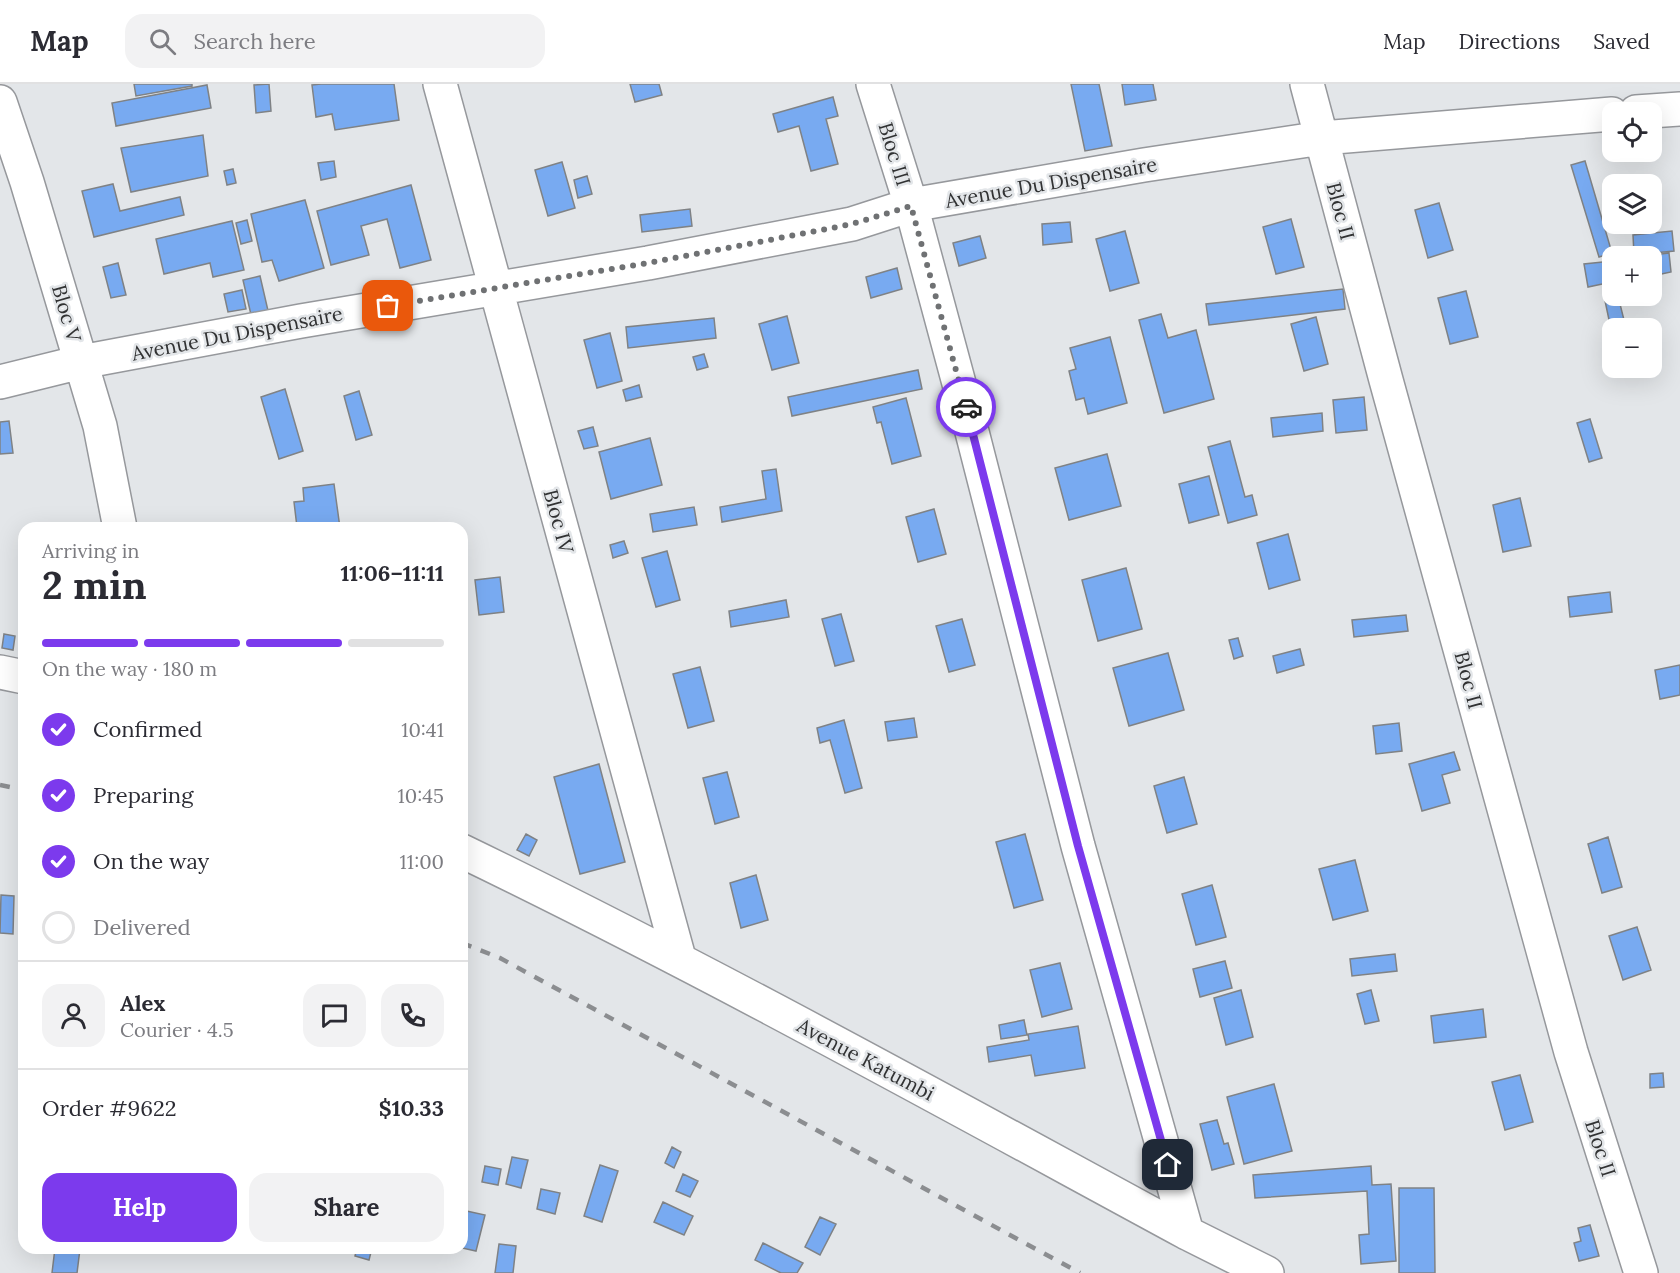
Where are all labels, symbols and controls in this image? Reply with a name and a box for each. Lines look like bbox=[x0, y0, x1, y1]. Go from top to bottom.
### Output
search box bbox=[125, 14, 545, 68]
text: Map bbox=[30, 23, 89, 59]
icon: search bbox=[146, 25, 179, 58]
text: Search here bbox=[194, 27, 316, 55]
text: Map bbox=[1383, 28, 1426, 55]
text: Directions bbox=[1459, 28, 1560, 55]
text: Saved bbox=[1593, 28, 1650, 55]
map controls bbox=[1602, 102, 1662, 378]
button: locate bbox=[1602, 102, 1662, 162]
street label: Bloc III bbox=[873, 119, 917, 189]
street label: Avenue Du Dispensaire bbox=[942, 151, 1159, 213]
button: layers bbox=[1602, 174, 1662, 234]
street label: Bloc II bbox=[1321, 179, 1361, 243]
button: + bbox=[1602, 246, 1662, 306]
pin bbox=[362, 280, 413, 331]
street label: Bloc V bbox=[47, 281, 87, 345]
icon: bag bbox=[371, 289, 404, 322]
street label: Avenue Du Dispensaire bbox=[128, 300, 345, 366]
button: − bbox=[1602, 318, 1662, 378]
courier bbox=[936, 377, 996, 437]
icon: car bbox=[950, 391, 983, 424]
street label: Bloc IV bbox=[539, 486, 580, 557]
text: Arriving in bbox=[42, 538, 139, 563]
text: 11:06–11:11 bbox=[340, 559, 444, 587]
text: 2 min bbox=[42, 560, 147, 610]
street label: Bloc II bbox=[1449, 648, 1489, 712]
text: On the way · 180 m bbox=[42, 656, 217, 681]
icon: check bbox=[42, 713, 75, 746]
text: Confirmed bbox=[93, 715, 202, 743]
text: 10:41 bbox=[401, 717, 444, 742]
icon: check bbox=[42, 779, 75, 812]
text: Preparing bbox=[93, 781, 193, 809]
text: 10:45 bbox=[398, 783, 444, 808]
icon: check bbox=[42, 845, 75, 878]
text: On the way bbox=[93, 847, 209, 875]
text: 11:00 bbox=[400, 849, 444, 874]
text: Delivered bbox=[93, 913, 191, 941]
button: person bbox=[42, 984, 105, 1047]
button: chat bbox=[303, 984, 366, 1047]
button: phone bbox=[381, 984, 444, 1047]
text: Alex bbox=[120, 989, 165, 1017]
street label: Avenue Katumbi bbox=[792, 1012, 939, 1106]
text: Courier · 4.5 bbox=[120, 1017, 234, 1042]
text: Order #9622 bbox=[42, 1094, 177, 1122]
text: $10.33 bbox=[379, 1094, 444, 1122]
street label: Bloc II bbox=[1580, 1116, 1622, 1180]
pin bbox=[1142, 1139, 1193, 1190]
icon: home bbox=[1151, 1148, 1184, 1181]
button: Help bbox=[42, 1173, 237, 1242]
button: Share bbox=[249, 1173, 444, 1242]

